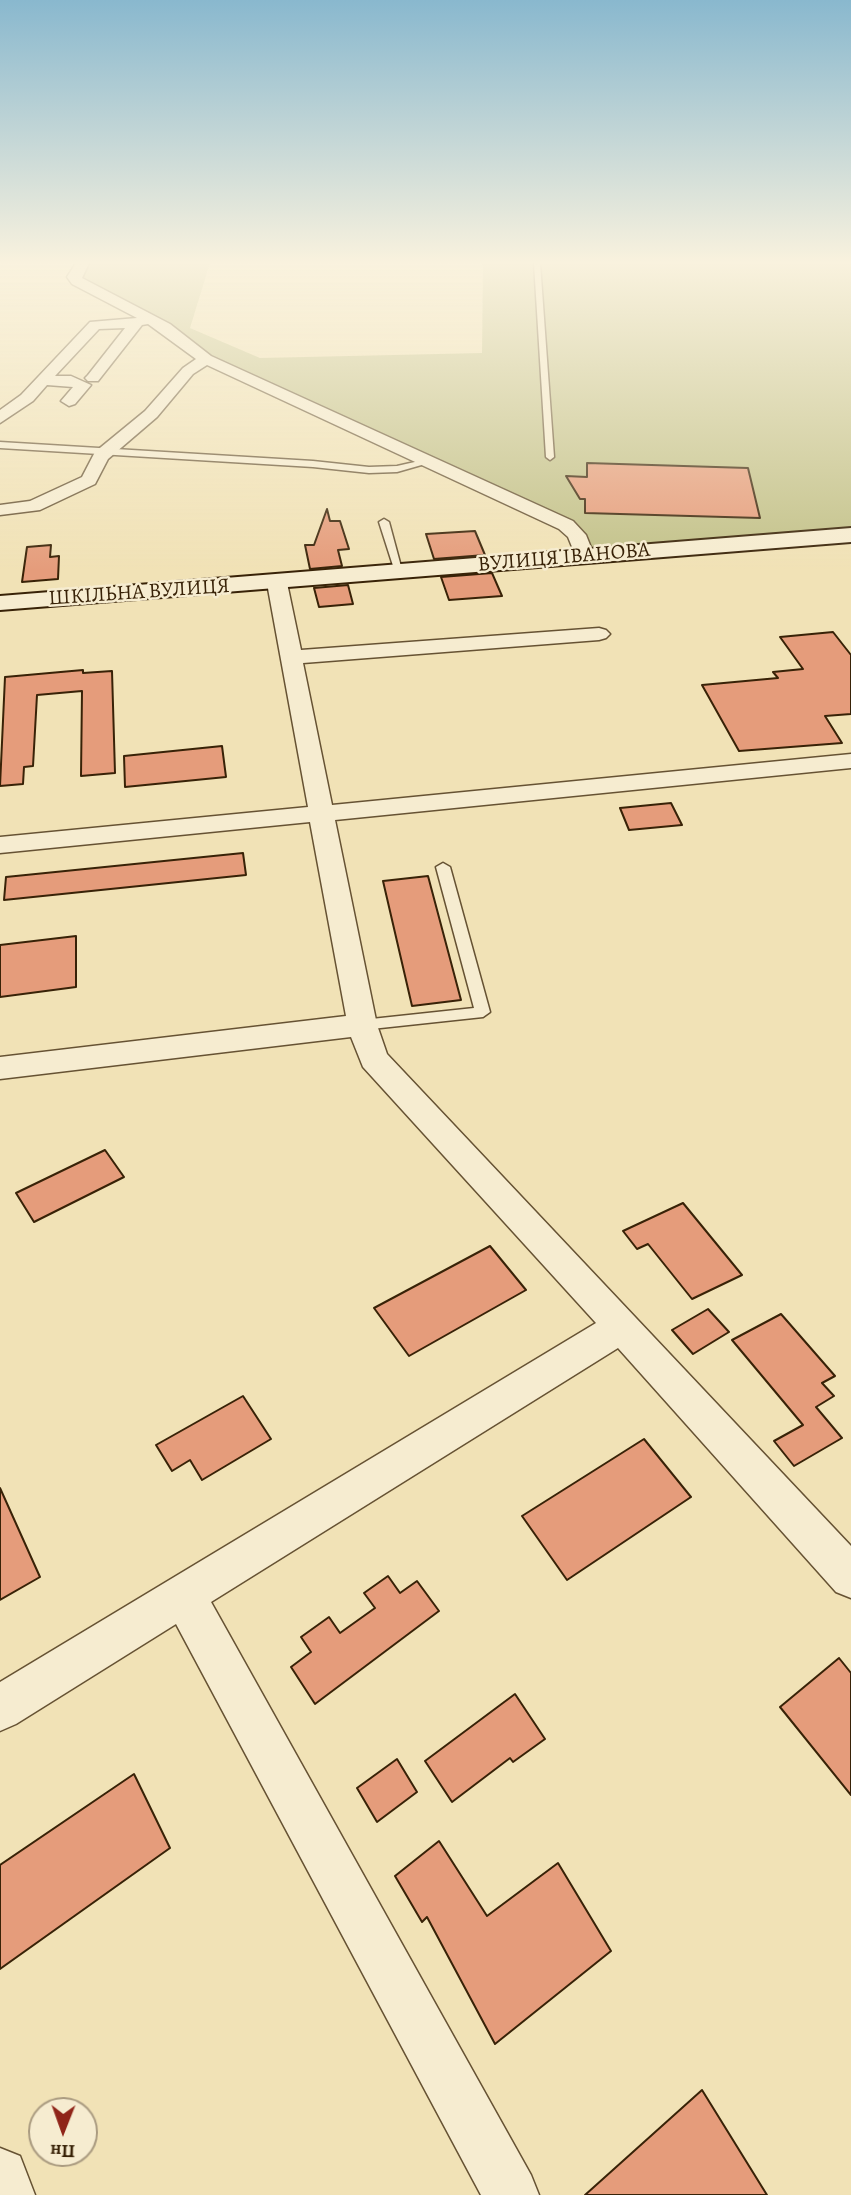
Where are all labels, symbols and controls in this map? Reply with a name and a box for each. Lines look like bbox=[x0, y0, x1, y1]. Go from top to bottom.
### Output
street label: ВУЛИЦЯ ІВАНОВА bbox=[477, 538, 651, 578]
street label: ШКІЛЬНА ВУЛИЦЯ bbox=[47, 574, 231, 612]
north arrow bbox=[28, 2097, 98, 2167]
text: Пн bbox=[50, 2138, 75, 2164]

